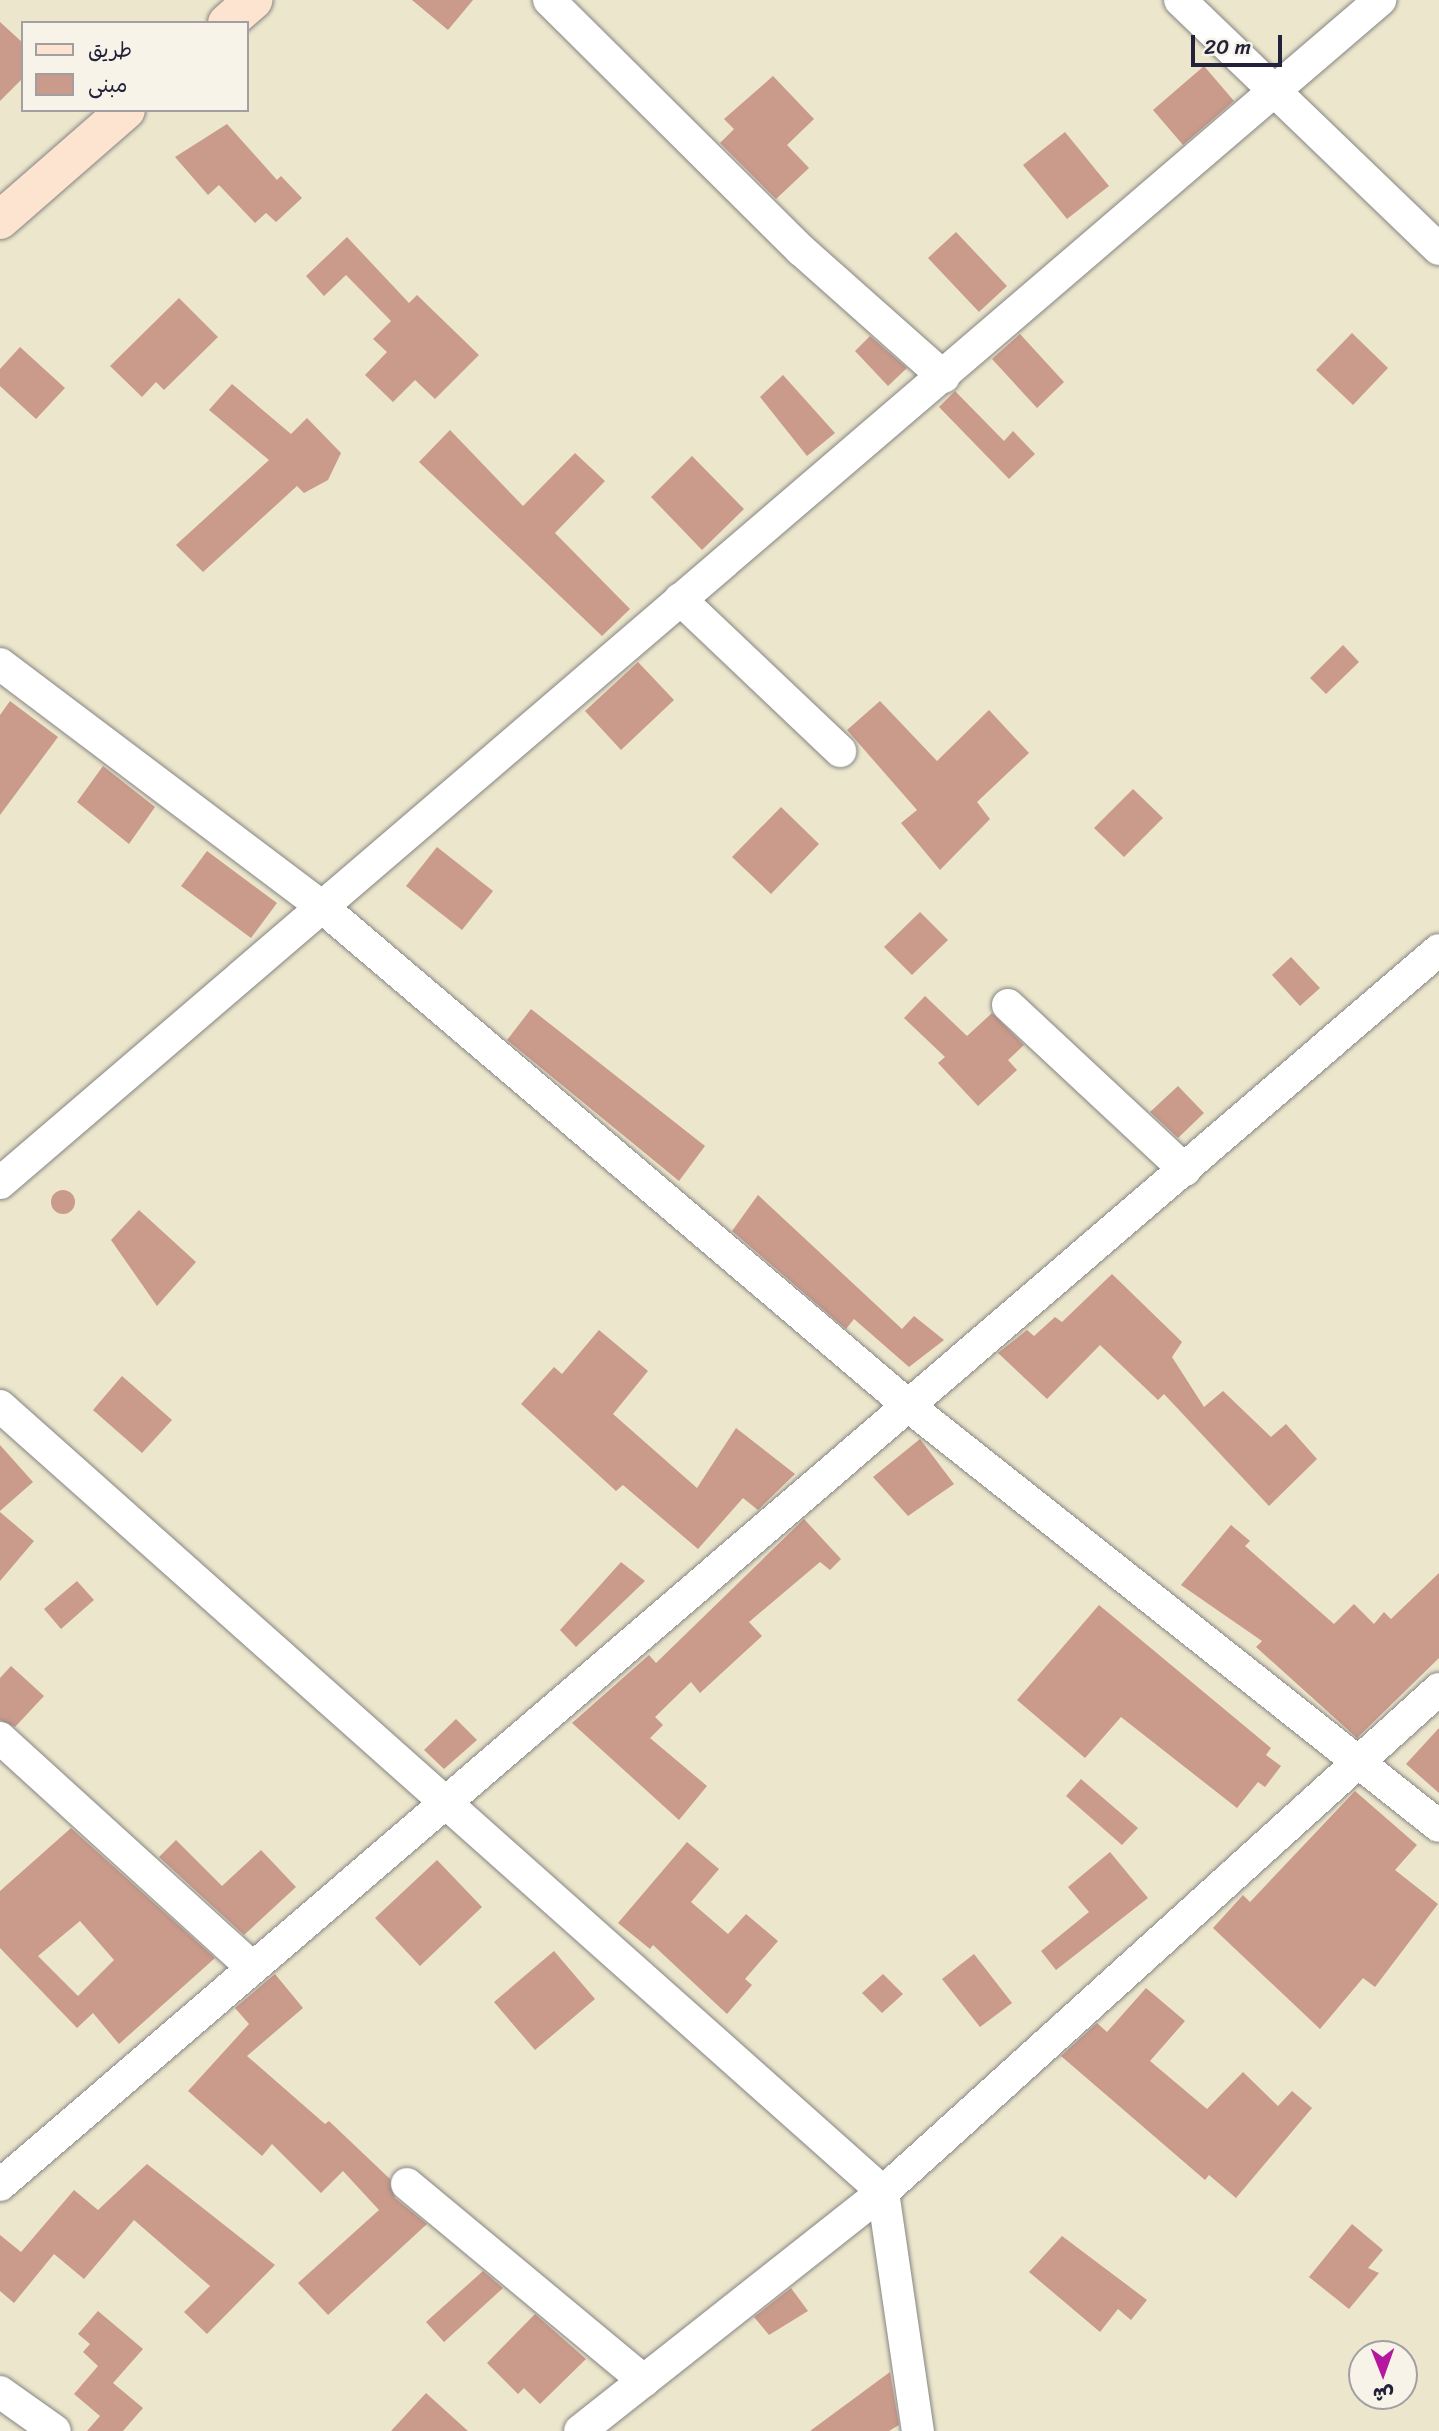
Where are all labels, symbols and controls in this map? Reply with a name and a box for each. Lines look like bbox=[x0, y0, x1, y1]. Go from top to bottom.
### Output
legend bbox=[21, 21, 248, 112]
scale bar bbox=[1194, 21, 1285, 65]
text: 20 m bbox=[1204, 28, 1251, 66]
text: طريق bbox=[88, 31, 132, 69]
text: مبنى bbox=[88, 66, 127, 104]
north arrow bbox=[1348, 2340, 1418, 2410]
text: ش bbox=[1373, 2378, 1394, 2411]

